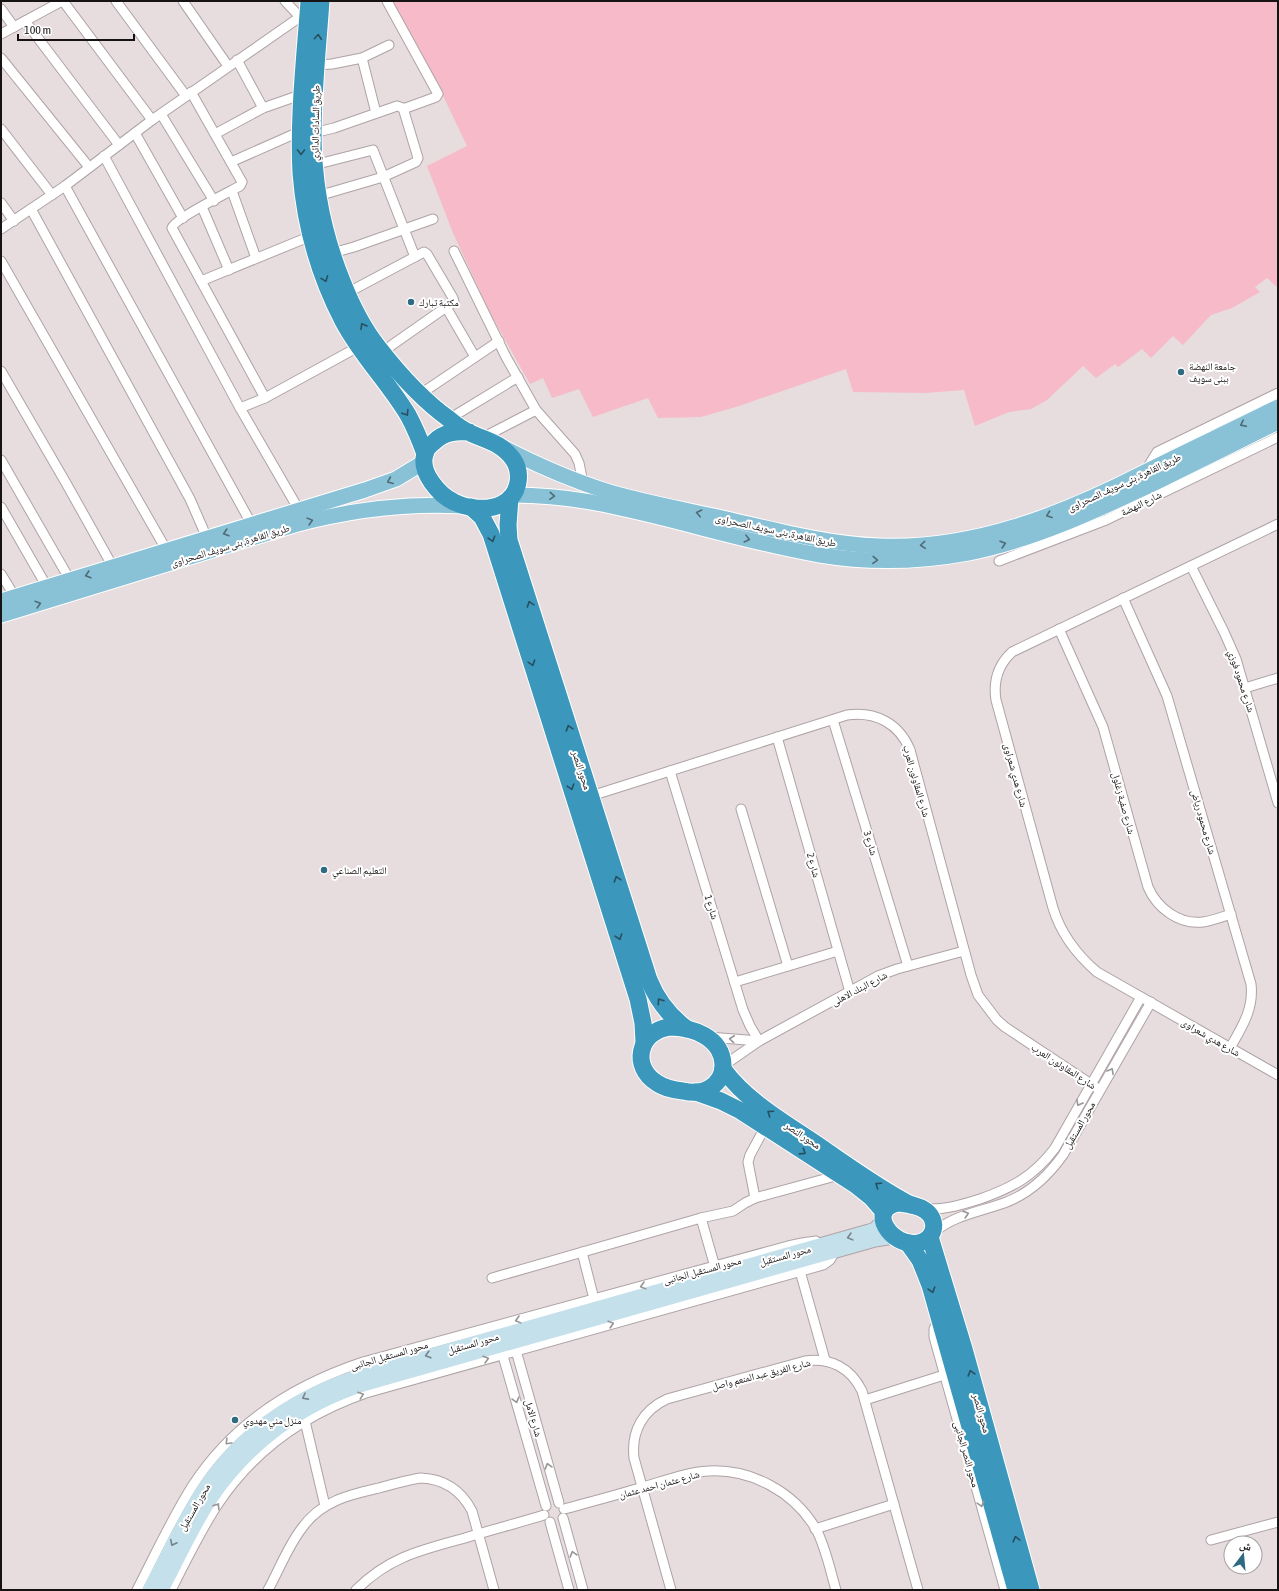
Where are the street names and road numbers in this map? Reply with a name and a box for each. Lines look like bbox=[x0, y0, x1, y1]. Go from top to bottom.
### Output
street label: طريق السادات الدائري bbox=[309, 85, 324, 161]
street label: طريق القاهرة, بنى سويف الصحراوى bbox=[1066, 451, 1183, 514]
street label: شارع النهضة bbox=[1119, 489, 1164, 519]
street label: طريق القاهرة, بنى سويف الصحراوى bbox=[714, 512, 838, 550]
street label: طريق القاهرة, بنى سويف الصحراوى bbox=[169, 522, 291, 570]
street label: شارع محمود فوزي bbox=[1224, 649, 1257, 715]
street label: شارع هدي شعراوى bbox=[999, 742, 1029, 809]
street label: شارع المقاولون العرب bbox=[900, 744, 932, 819]
street label: محور النصر bbox=[570, 748, 593, 791]
street label: شارع صفية زغلول bbox=[1109, 771, 1137, 836]
street label: شارع محمود رياض bbox=[1188, 789, 1218, 856]
street label: شارع 3 bbox=[861, 830, 880, 857]
street label: شارع 2 bbox=[804, 852, 822, 879]
street label: شارع 1 bbox=[702, 894, 721, 921]
street label: شارع البنك الاهلى bbox=[830, 969, 890, 1009]
street label: شارع هدي شعراوى bbox=[1178, 1016, 1242, 1061]
street label: شارع المقاولون العرب bbox=[1029, 1042, 1098, 1092]
street label: محور المستقبل bbox=[1061, 1099, 1098, 1151]
street label: محور النصر bbox=[782, 1119, 823, 1152]
street label: محور المستقبل bbox=[758, 1243, 813, 1269]
street label: محور المستقبل الجانبى bbox=[662, 1255, 743, 1287]
street label: محور المستقبل bbox=[446, 1331, 501, 1357]
street label: محور المستقبل الجانبى bbox=[349, 1339, 430, 1373]
street label: شارع الفريق عبد المنعم واصل bbox=[711, 1357, 812, 1394]
street label: محور النصر bbox=[970, 1391, 992, 1434]
street label: شارع الامل bbox=[522, 1398, 544, 1439]
street label: محور النصر الجانبى bbox=[951, 1420, 981, 1489]
street label: شارع عثمان احمد عثمان bbox=[618, 1468, 701, 1502]
street label: محور المستقبل bbox=[176, 1481, 213, 1533]

